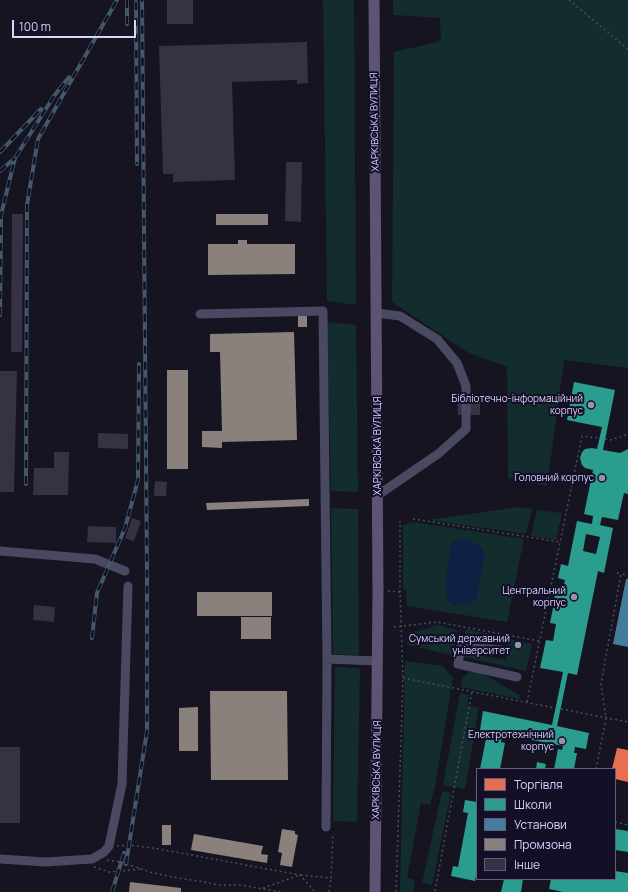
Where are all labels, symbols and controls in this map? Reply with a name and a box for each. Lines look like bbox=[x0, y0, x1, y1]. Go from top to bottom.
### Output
scale bar bbox=[14, 12, 138, 38]
text: 100 m bbox=[19, 18, 51, 35]
street label: ХАРКІВСЬКА ВУЛИЦЯ bbox=[368, 72, 382, 172]
place label: Бібліотечно-інформаційний корпус bbox=[451, 393, 583, 416]
street label: ХАРКІВСЬКА ВУЛИЦЯ bbox=[372, 396, 384, 496]
marker: Бібліотечно-інформаційний корпус bbox=[586, 400, 596, 410]
place label: Головний корпус bbox=[514, 472, 594, 484]
marker: Головний корпус bbox=[597, 473, 607, 483]
place label: Центральний корпус bbox=[502, 585, 566, 608]
marker: Центральний корпус bbox=[569, 592, 579, 602]
place label: Сумський державний університет bbox=[409, 633, 510, 656]
marker: Сумський державний університет bbox=[513, 640, 523, 650]
street label: ХАРКІВСЬКА ВУЛИЦЯ bbox=[370, 720, 384, 820]
place label: Електротехнічний корпус bbox=[468, 729, 554, 752]
marker: Електротехнічний корпус bbox=[557, 736, 567, 746]
legend bbox=[476, 768, 616, 880]
text: Торгівля bbox=[514, 776, 563, 793]
text: Школи bbox=[514, 796, 552, 813]
text: Установи bbox=[514, 816, 567, 833]
text: Промзона bbox=[514, 836, 572, 853]
text: Інше bbox=[514, 856, 540, 873]

